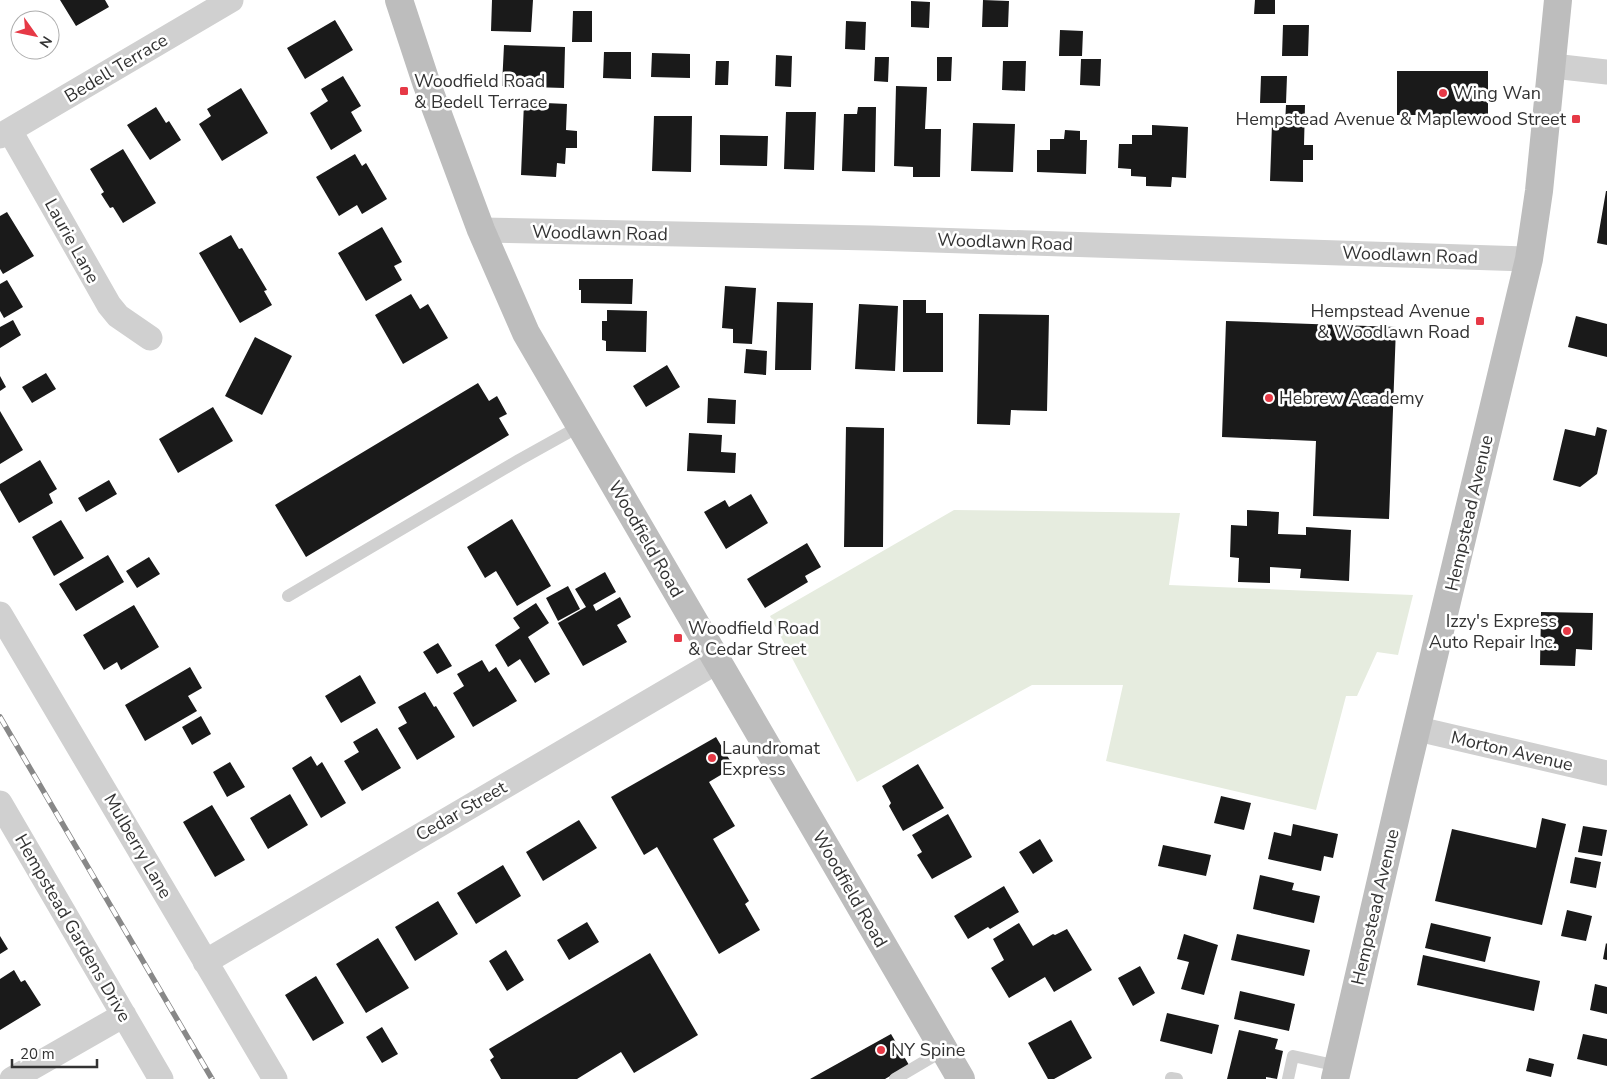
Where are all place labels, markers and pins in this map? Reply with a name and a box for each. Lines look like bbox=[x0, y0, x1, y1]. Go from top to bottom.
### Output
place label: Woodfield Road & Bedell Terrace bbox=[414, 69, 547, 114]
place label: Wing Wan bbox=[1453, 81, 1541, 105]
marker: Woodfield Road & Bedell Terrace bbox=[398, 85, 410, 97]
marker: Wing Wan bbox=[1437, 87, 1449, 99]
place label: Hempstead Avenue & Maplewood Street bbox=[1235, 107, 1567, 131]
marker: Hempstead Avenue & Maplewood Street bbox=[1570, 113, 1582, 125]
place label: Hempstead Avenue & Woodlawn Road bbox=[1311, 299, 1470, 344]
marker: Hempstead Avenue & Woodlawn Road bbox=[1474, 315, 1486, 327]
place label: Hebrew Academy bbox=[1279, 386, 1425, 410]
marker: Hebrew Academy bbox=[1263, 392, 1275, 404]
place label: Izzy's Express Auto Repair Inc. bbox=[1429, 609, 1557, 654]
place label: Woodfield Road & Cedar Street bbox=[688, 616, 819, 661]
marker: Izzy's Express Auto Repair Inc. bbox=[1561, 625, 1573, 637]
marker: Woodfield Road & Cedar Street bbox=[672, 632, 684, 644]
place label: Laundromat Express bbox=[722, 736, 820, 781]
marker: Laundromat Express bbox=[706, 752, 718, 764]
place label: NY Spine bbox=[891, 1038, 965, 1062]
marker: NY Spine bbox=[875, 1044, 887, 1056]

